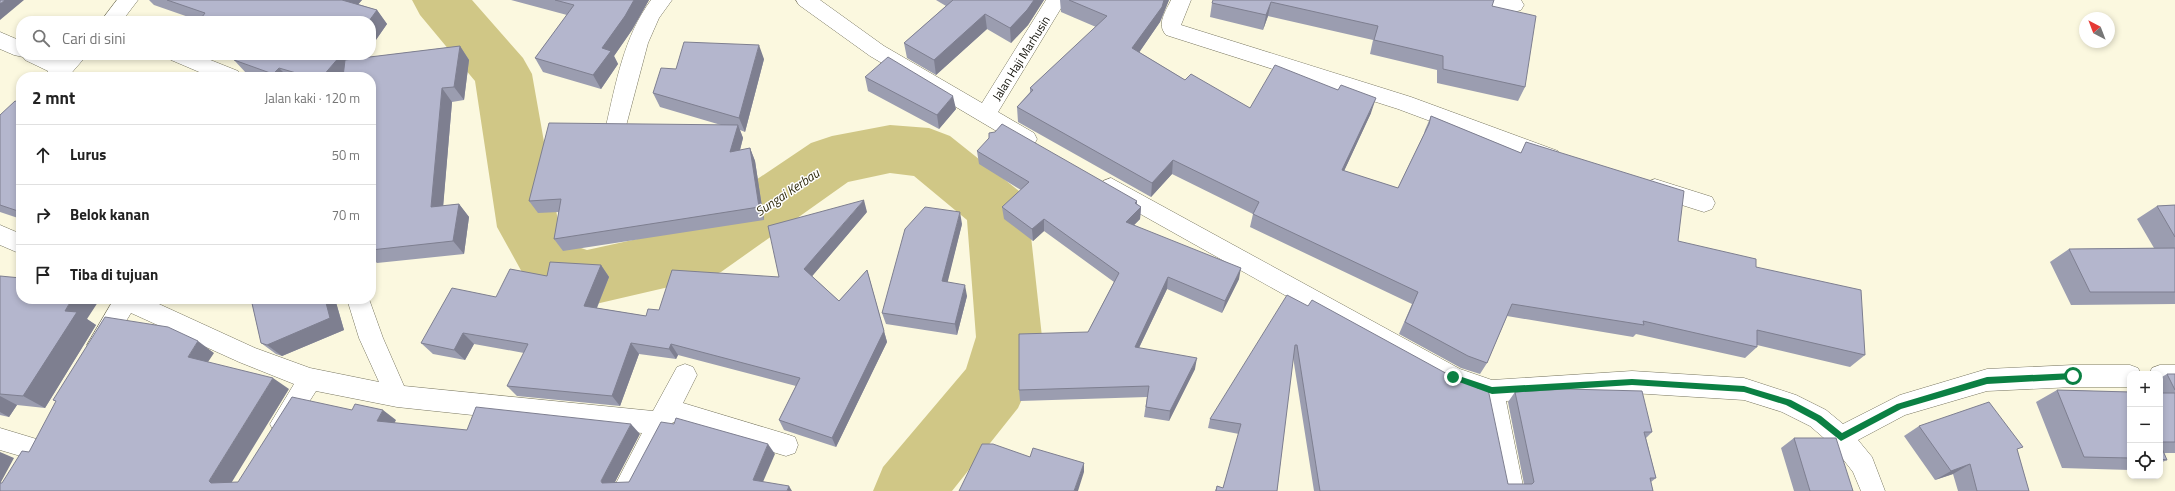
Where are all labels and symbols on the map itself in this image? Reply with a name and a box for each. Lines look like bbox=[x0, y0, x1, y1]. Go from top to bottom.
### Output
street label: Jalan Haji Marhusin bbox=[987, 12, 1055, 104]
north arrow bbox=[2079, 12, 2115, 48]
water label: Sungai Kerbau bbox=[751, 162, 824, 221]
route start bbox=[2064, 367, 2082, 385]
route end bbox=[1444, 368, 1462, 386]

